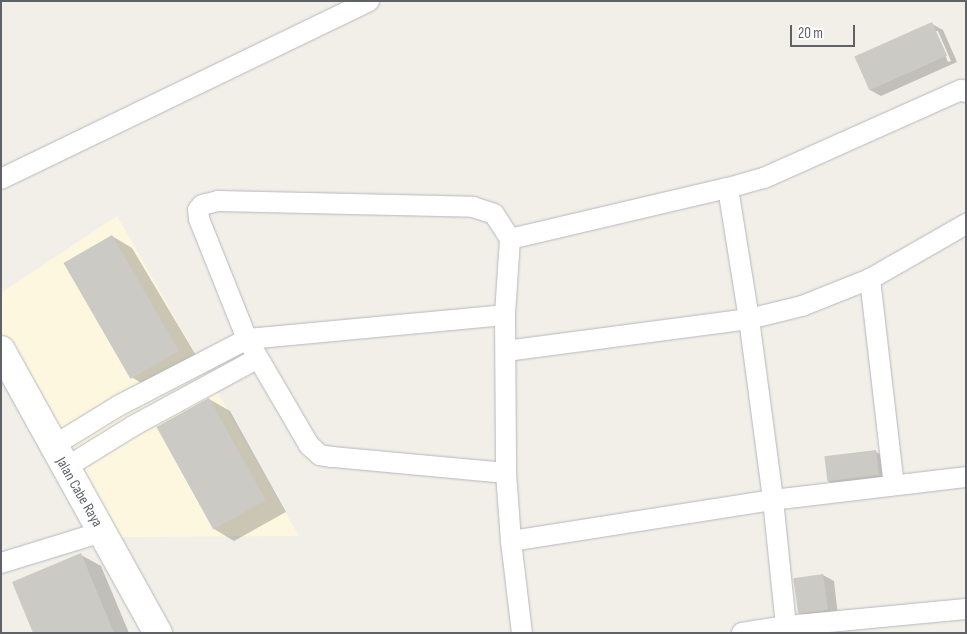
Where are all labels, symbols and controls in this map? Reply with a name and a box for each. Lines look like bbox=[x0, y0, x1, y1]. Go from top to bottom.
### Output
scale bar bbox=[792, 15, 857, 47]
text: 20 m bbox=[798, 24, 823, 43]
street label: Jalan Cabe Raya bbox=[52, 454, 106, 530]

